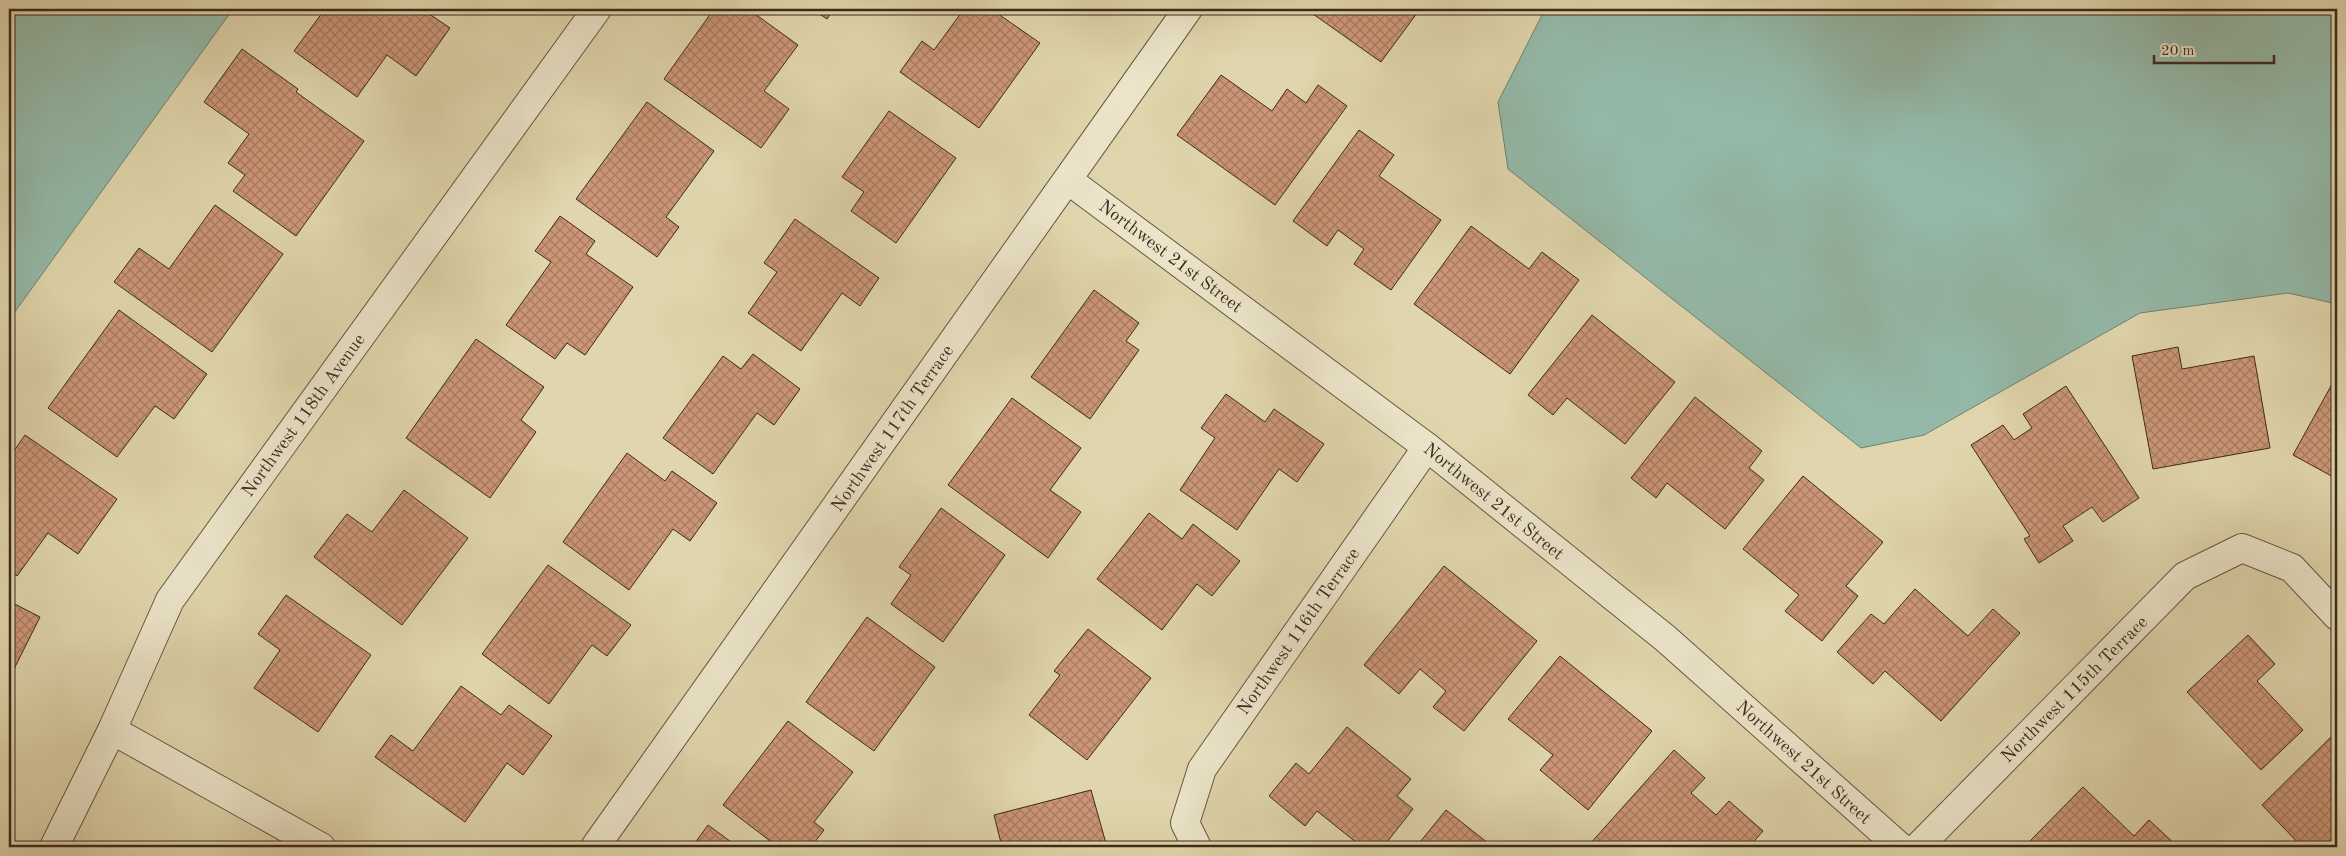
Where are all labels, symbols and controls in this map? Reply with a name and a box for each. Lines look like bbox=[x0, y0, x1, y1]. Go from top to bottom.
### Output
scale bar bbox=[2154, 32, 2274, 64]
text: 20 m bbox=[2161, 44, 2195, 59]
street label: Northwest 21st Street bbox=[1095, 197, 1246, 317]
street label: Northwest 118th Avenue bbox=[239, 331, 369, 500]
street label: Northwest 117th Terrace bbox=[828, 342, 957, 515]
street label: Northwest 21st Street bbox=[1420, 440, 1567, 564]
street label: Northwest 116th Terrace bbox=[1234, 545, 1363, 718]
street label: Northwest 115th Terrace bbox=[1998, 613, 2151, 766]
street label: Northwest 21st Street bbox=[1732, 698, 1874, 828]

